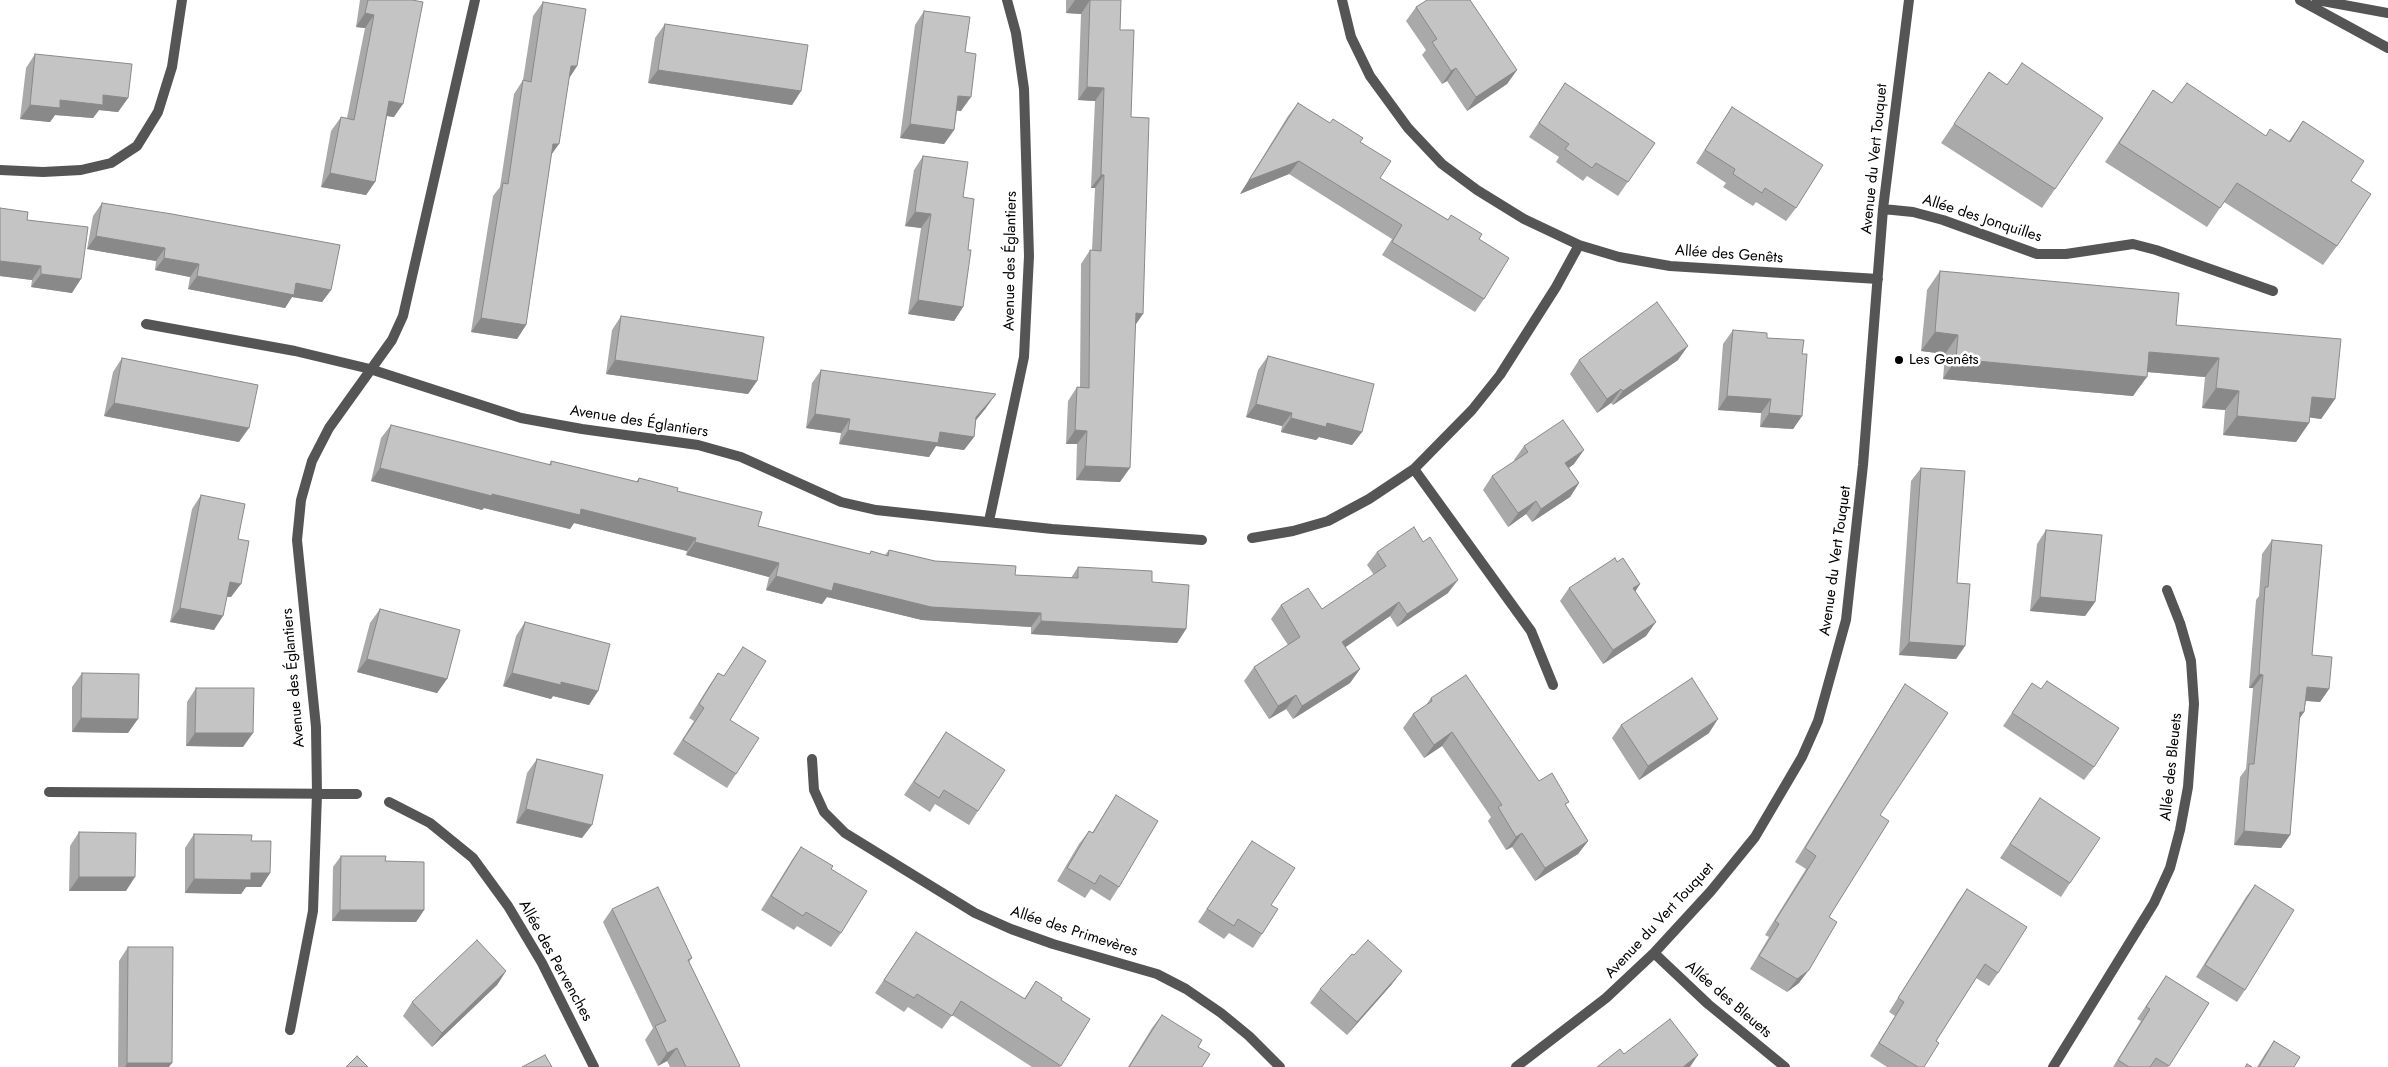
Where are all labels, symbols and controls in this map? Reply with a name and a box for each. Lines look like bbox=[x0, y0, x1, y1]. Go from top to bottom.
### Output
street label: Avenue du Vert Touquet bbox=[1858, 83, 1892, 235]
street label: Avenue des Églantiers bbox=[1001, 191, 1021, 331]
street label: Allée des Jonquilles bbox=[1920, 191, 2044, 247]
street label: Allée des Genêts bbox=[1674, 242, 1784, 268]
place label: Les Genêts bbox=[1909, 351, 1979, 369]
marker: Les Genêts bbox=[1893, 354, 1905, 366]
street label: Avenue des Églantiers bbox=[569, 402, 709, 442]
street label: Avenue du Vert Touquet bbox=[1817, 485, 1855, 637]
street label: Avenue des Églantiers bbox=[279, 608, 309, 748]
street label: Allée des Bleuets bbox=[2157, 712, 2187, 822]
street label: Avenue du Vert Touquet bbox=[1602, 860, 1718, 982]
street label: Allée des Pervenches bbox=[514, 897, 596, 1025]
street label: Allée des Primevères bbox=[1008, 903, 1140, 961]
street label: Allée des Bleuets bbox=[1681, 958, 1775, 1042]

